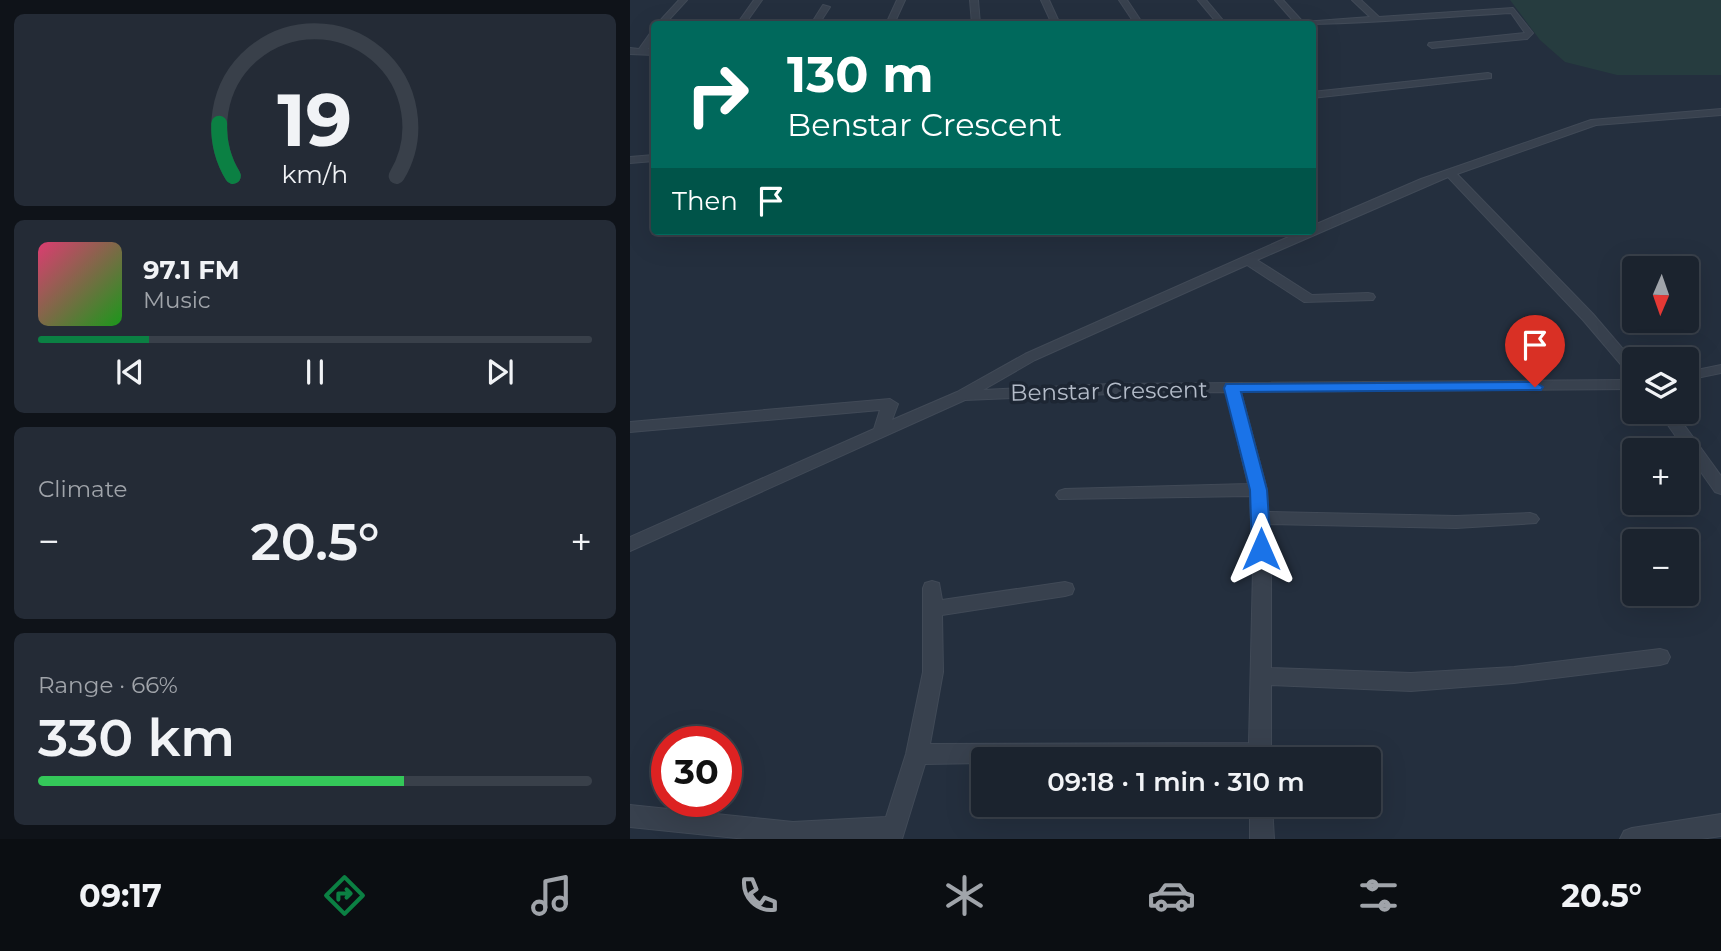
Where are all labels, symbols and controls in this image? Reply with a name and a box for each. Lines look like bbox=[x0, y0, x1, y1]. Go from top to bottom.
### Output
text: 130 m bbox=[787, 45, 934, 104]
icon: right bbox=[672, 49, 763, 140]
text: 19 bbox=[278, 77, 352, 165]
text: Benstar Crescent bbox=[787, 105, 1062, 144]
text: km/h bbox=[282, 159, 348, 189]
icon: arrive bbox=[752, 182, 790, 220]
text: Then bbox=[672, 185, 738, 217]
text: 97.1 FM bbox=[143, 254, 240, 286]
north arrow bbox=[1622, 256, 1699, 332]
map controls bbox=[1622, 256, 1699, 606]
text: Music bbox=[143, 286, 211, 314]
pin bbox=[1505, 315, 1565, 387]
icon: arrive bbox=[1516, 326, 1554, 364]
button: layers bbox=[1622, 347, 1699, 424]
icon: previous bbox=[111, 353, 149, 391]
icon: pause bbox=[296, 353, 334, 391]
icon: next bbox=[481, 353, 519, 391]
street label: Benstar Crescent bbox=[1010, 375, 1208, 407]
button: + bbox=[1622, 438, 1699, 515]
text: Climate bbox=[38, 475, 127, 503]
text: 20.5° bbox=[251, 510, 379, 573]
position arrow bbox=[1224, 512, 1298, 586]
text: − bbox=[38, 518, 60, 565]
text: + bbox=[570, 518, 592, 565]
button: − bbox=[1622, 529, 1699, 606]
text: Range · 66% bbox=[38, 671, 178, 699]
text: 330 km bbox=[38, 706, 235, 769]
speed limit sign: 30 bbox=[651, 726, 742, 817]
text: 09:18 · 1 min · 310 m bbox=[1047, 766, 1305, 798]
icon: directions bbox=[320, 871, 369, 920]
icon: music bbox=[527, 871, 576, 920]
icon: phone bbox=[734, 871, 783, 920]
icon: climate bbox=[940, 871, 989, 920]
icon: car bbox=[1147, 871, 1196, 920]
icon: filters bbox=[1354, 871, 1403, 920]
text: 09:17 bbox=[79, 876, 162, 915]
text: 20.5° bbox=[1561, 876, 1642, 915]

